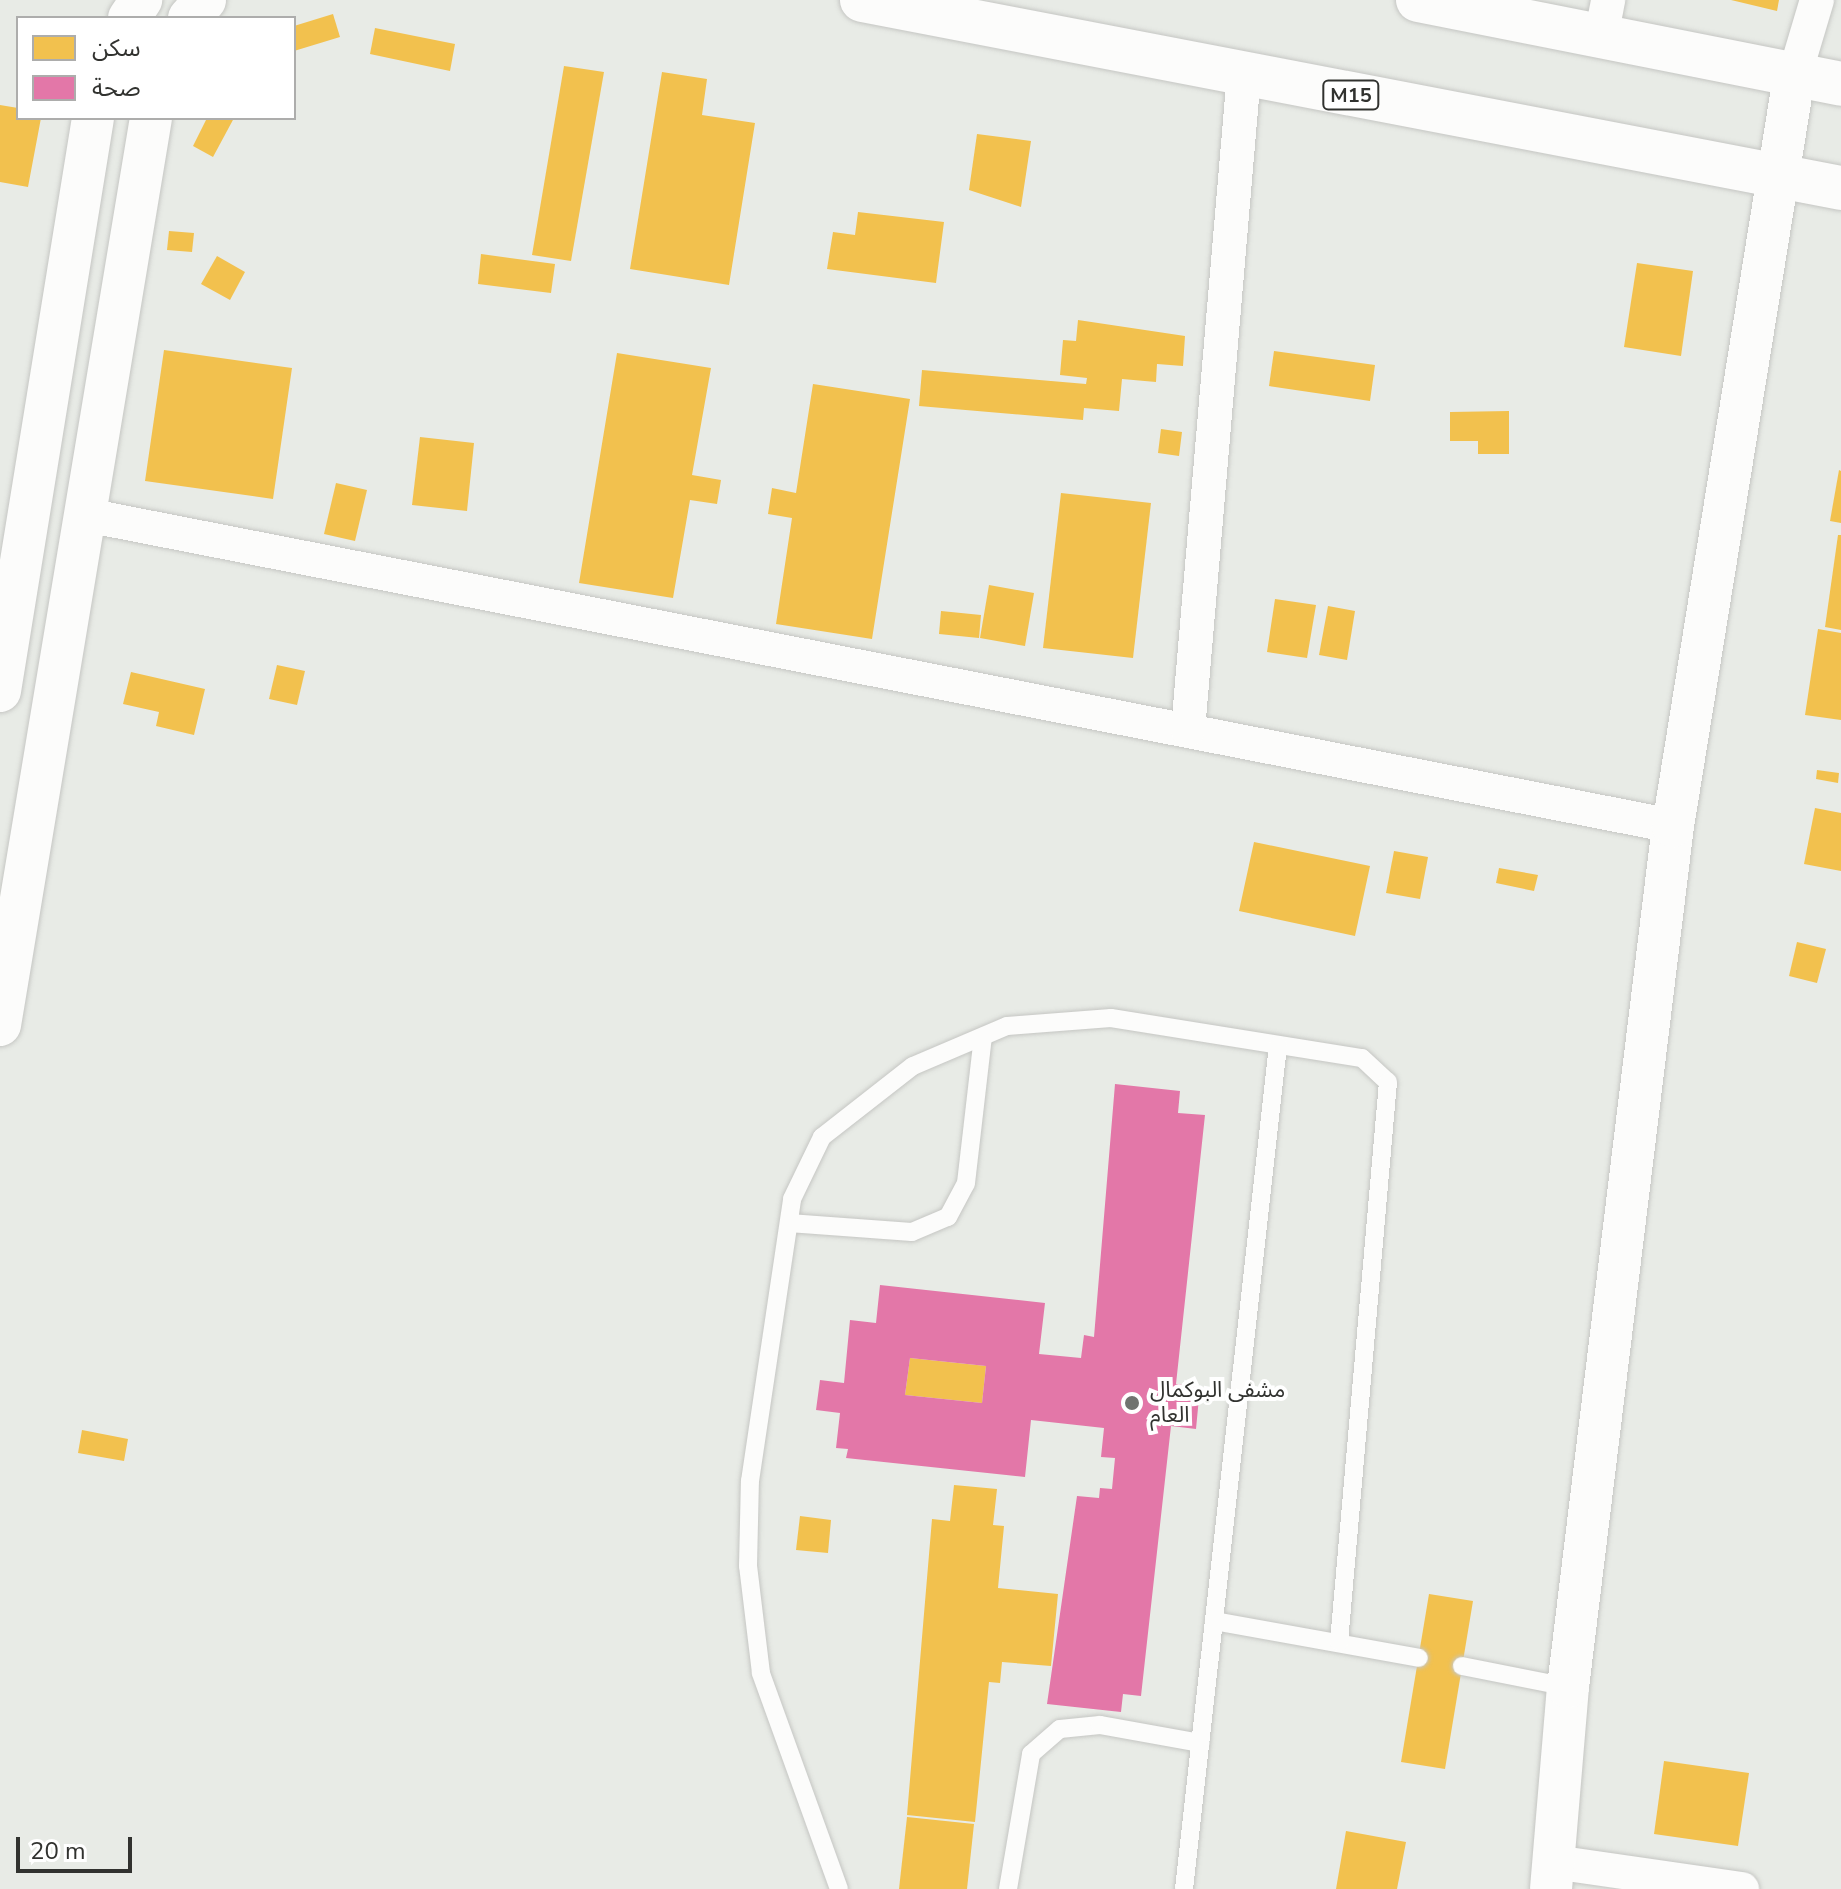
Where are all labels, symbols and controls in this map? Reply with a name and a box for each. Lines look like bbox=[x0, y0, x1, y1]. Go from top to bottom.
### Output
legend bbox=[16, 16, 296, 120]
text: سكن bbox=[92, 32, 141, 64]
text: صحة bbox=[92, 72, 141, 104]
road number: M15 bbox=[1321, 79, 1381, 111]
place label: مشفى البوكمال العام bbox=[1150, 1377, 1285, 1428]
marker: مشفى البوكمال العام bbox=[1121, 1392, 1143, 1414]
scale bar bbox=[20, 1821, 136, 1871]
text: 20 m bbox=[30, 1835, 86, 1867]

